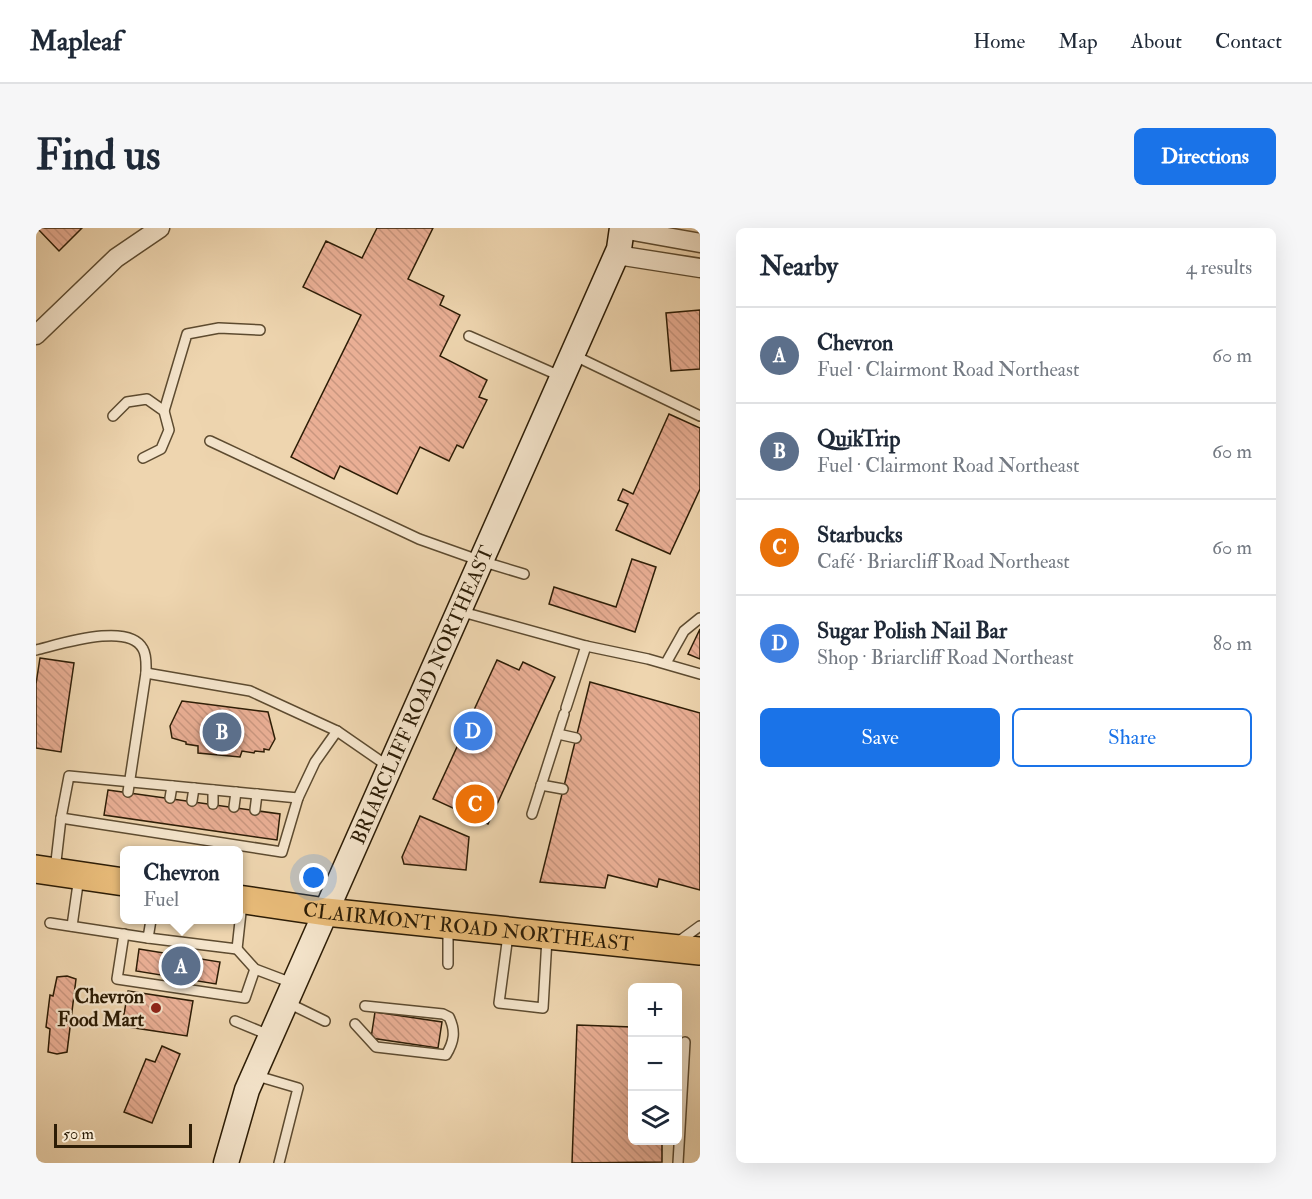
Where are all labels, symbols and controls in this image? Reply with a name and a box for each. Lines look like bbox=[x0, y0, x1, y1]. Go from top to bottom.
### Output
text: Mapleaf bbox=[30, 24, 122, 59]
text: Home bbox=[973, 28, 1025, 55]
text: Map bbox=[1058, 28, 1098, 55]
text: About bbox=[1131, 28, 1182, 55]
text: Contact bbox=[1215, 28, 1282, 55]
button: Directions bbox=[1134, 128, 1276, 185]
text: Find us bbox=[36, 130, 160, 182]
text: Nearby bbox=[760, 251, 838, 283]
text: 4 results bbox=[1186, 255, 1252, 280]
text: Chevron bbox=[817, 329, 893, 357]
text: A bbox=[773, 343, 786, 368]
text: 60 m bbox=[1212, 343, 1252, 368]
text: Fuel · Clairmont Road Northeast bbox=[817, 357, 1079, 382]
text: QuikTrip bbox=[817, 425, 900, 453]
text: B bbox=[773, 439, 786, 464]
text: 60 m bbox=[1212, 439, 1252, 464]
text: Fuel · Clairmont Road Northeast bbox=[817, 453, 1079, 478]
text: Starbucks bbox=[817, 521, 902, 549]
text: C bbox=[772, 535, 787, 560]
text: 60 m bbox=[1212, 535, 1252, 560]
street label: BRIARCLIFF ROAD NORTHEAST bbox=[345, 542, 499, 848]
text: Café · Briarcliff Road Northeast bbox=[817, 549, 1070, 574]
text: Sugar Polish Nail Bar bbox=[817, 617, 1007, 645]
text: D bbox=[771, 631, 788, 656]
text: 80 m bbox=[1213, 631, 1252, 656]
text: Shop · Briarcliff Road Northeast bbox=[817, 645, 1074, 670]
pin: D bbox=[454, 708, 492, 754]
button: Save bbox=[760, 708, 1000, 767]
button: Share bbox=[1012, 708, 1252, 767]
pin: B bbox=[202, 710, 242, 754]
pin: C bbox=[456, 782, 494, 826]
popup bbox=[120, 846, 243, 924]
text: Chevron bbox=[143, 859, 220, 887]
your location bbox=[299, 863, 328, 892]
text: Fuel bbox=[143, 887, 179, 912]
street label: CLAIRMONT ROAD NORTHEAST bbox=[301, 896, 635, 957]
pin: A bbox=[162, 944, 200, 988]
map controls bbox=[628, 983, 682, 1145]
button: + bbox=[628, 983, 682, 1037]
place label: Chevron Food Mart bbox=[57, 984, 145, 1032]
marker: Chevron Food Mart bbox=[149, 1001, 163, 1015]
button: − bbox=[628, 1037, 682, 1091]
button: layers bbox=[628, 1091, 682, 1145]
scale bar bbox=[54, 1121, 192, 1148]
text: 50 m bbox=[63, 1124, 94, 1144]

